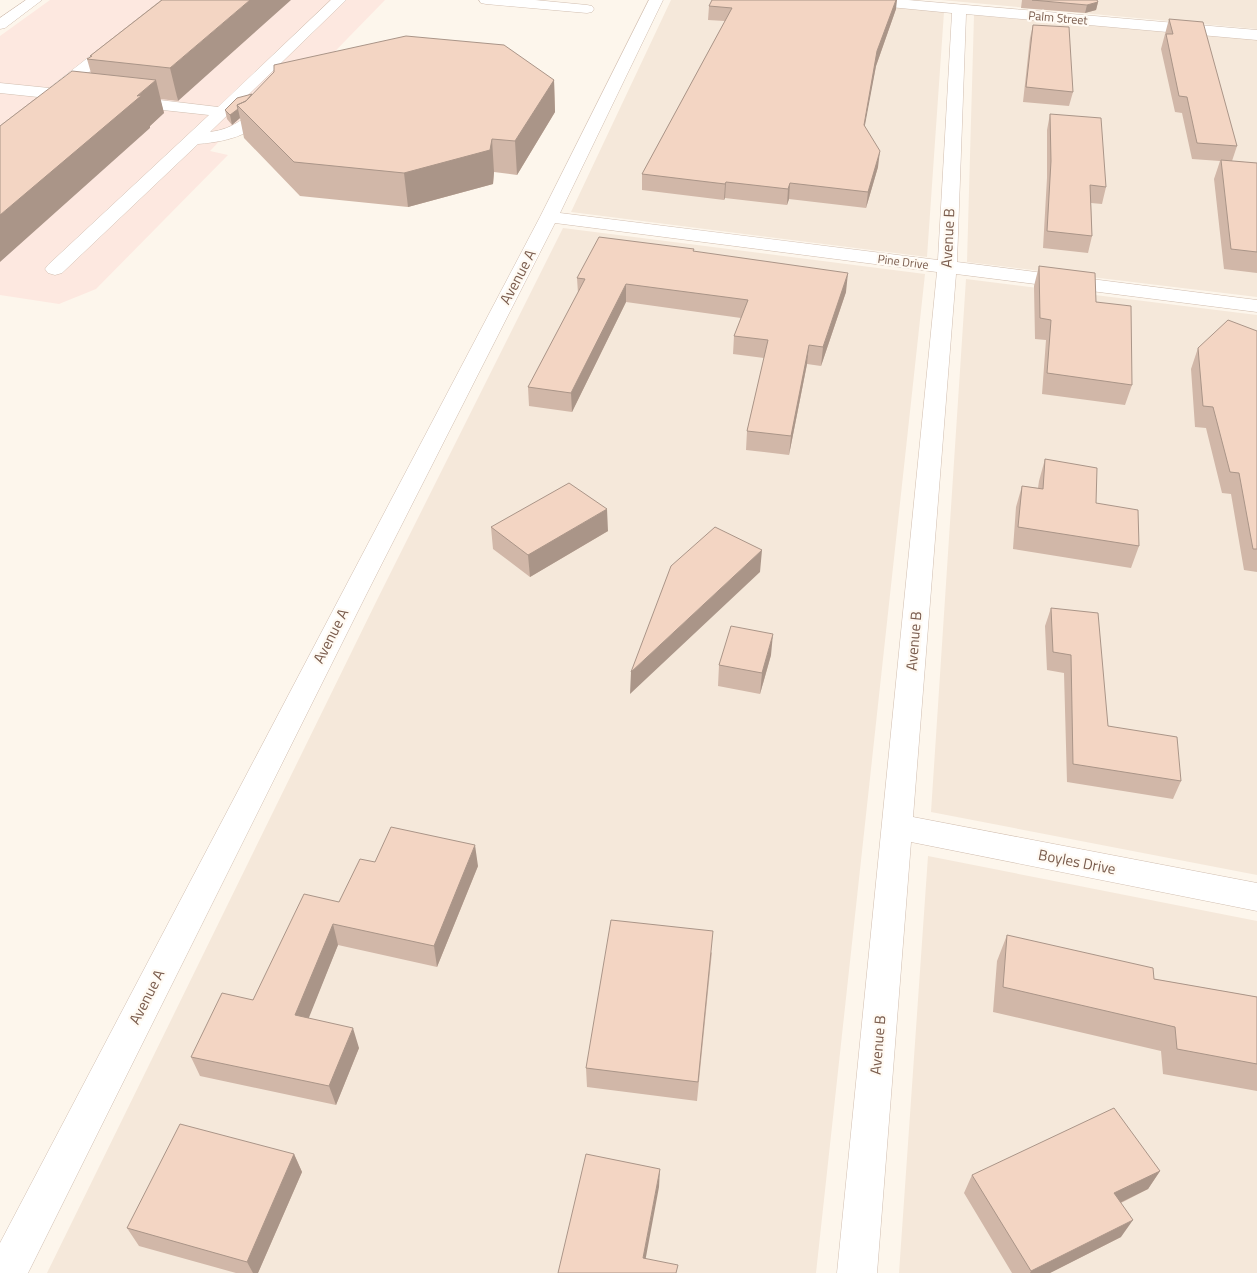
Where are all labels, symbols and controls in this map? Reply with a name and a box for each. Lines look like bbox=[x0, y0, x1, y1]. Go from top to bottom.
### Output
street label: Palm Street bbox=[1028, 5, 1089, 30]
street label: Avenue B bbox=[934, 208, 961, 268]
street label: Avenue A bbox=[494, 245, 542, 308]
street label: Pine Drive bbox=[877, 249, 930, 274]
street label: Avenue A bbox=[307, 604, 354, 667]
street label: Avenue B bbox=[899, 610, 928, 672]
street label: Boyles Drive bbox=[1036, 843, 1118, 880]
street label: Avenue A bbox=[123, 965, 170, 1028]
street label: Avenue B bbox=[863, 1014, 892, 1076]

